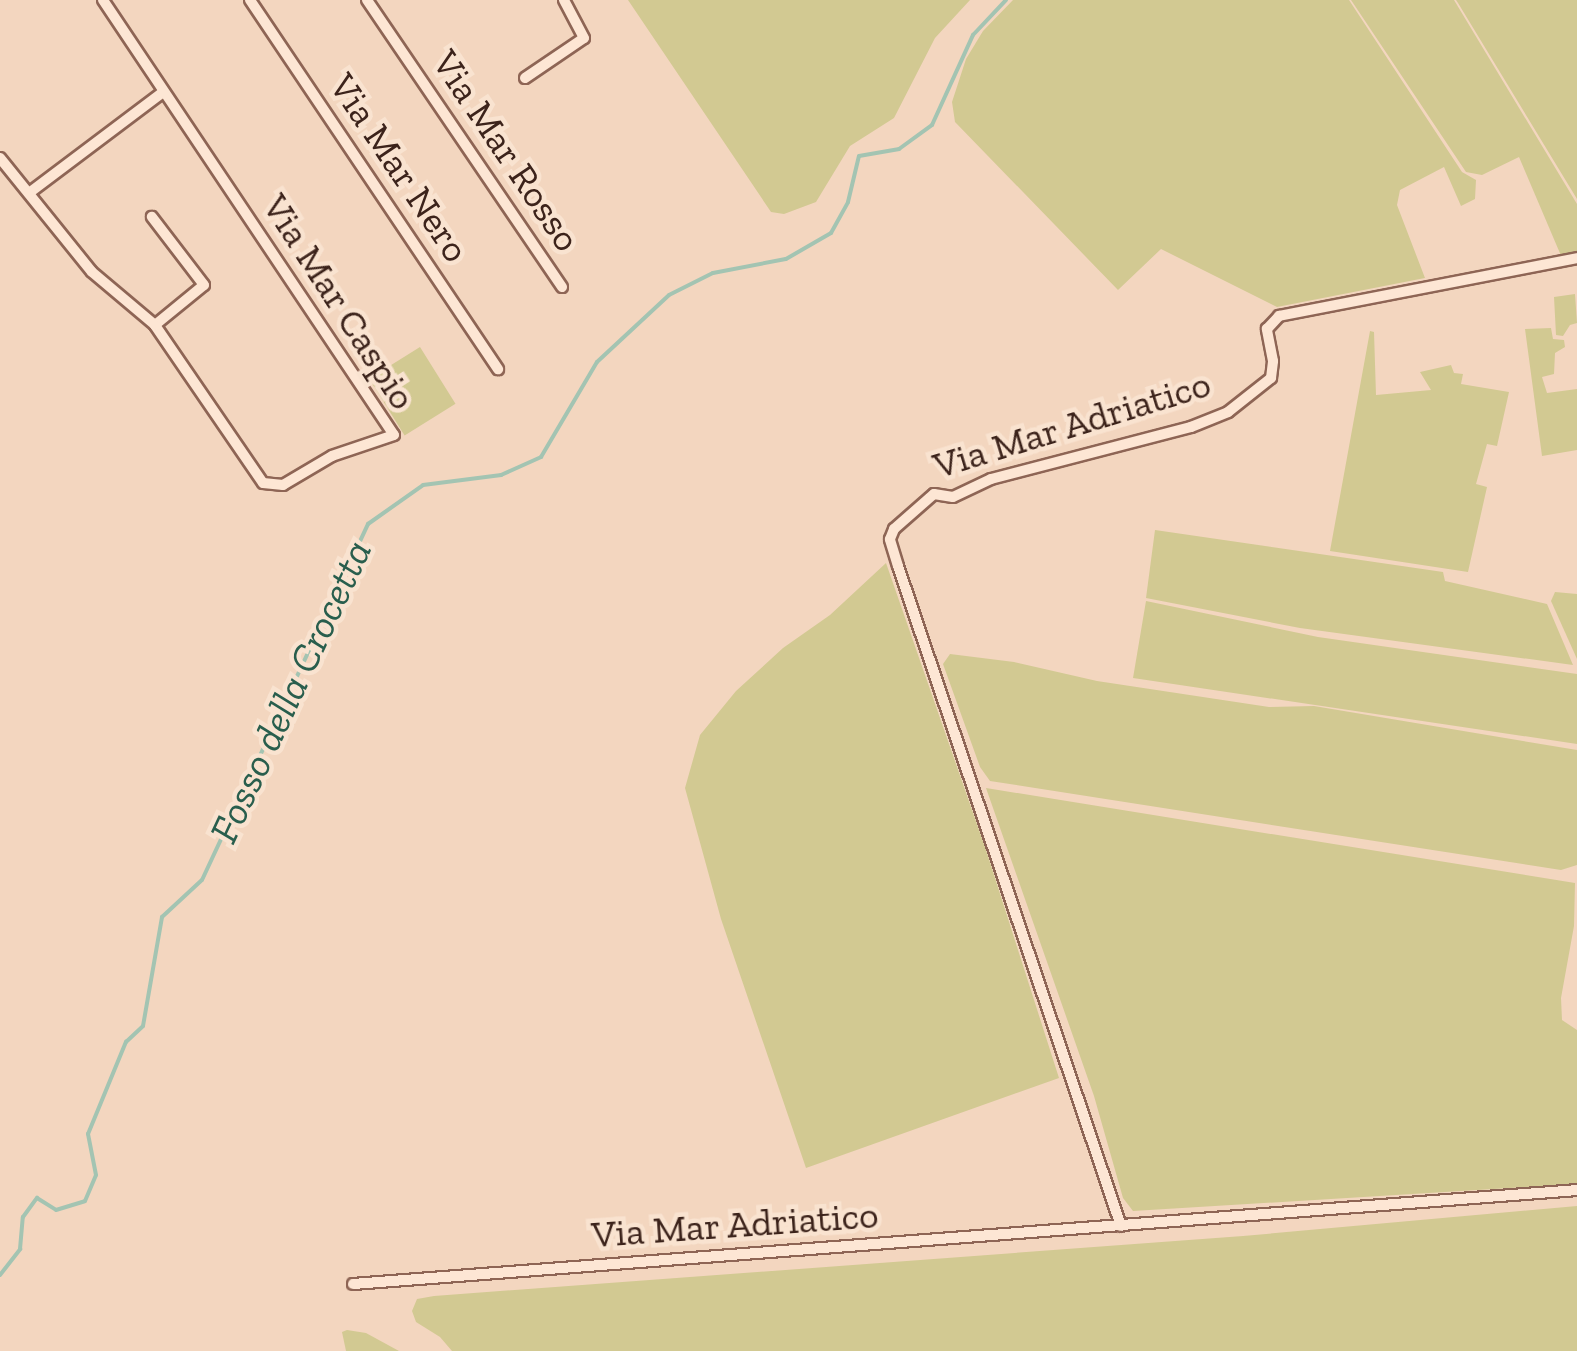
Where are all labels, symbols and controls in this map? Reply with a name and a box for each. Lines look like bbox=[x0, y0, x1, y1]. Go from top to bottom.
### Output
street label: Via Mar Rosso bbox=[422, 42, 590, 260]
street label: Via Mar Nero bbox=[319, 65, 479, 271]
street label: Via Mar Caspio bbox=[252, 186, 426, 418]
street label: Via Mar Adriatico bbox=[927, 361, 1217, 489]
water label: Fosso della Crocetta bbox=[199, 532, 381, 850]
street label: Via Mar Adriatico bbox=[589, 1192, 881, 1258]

